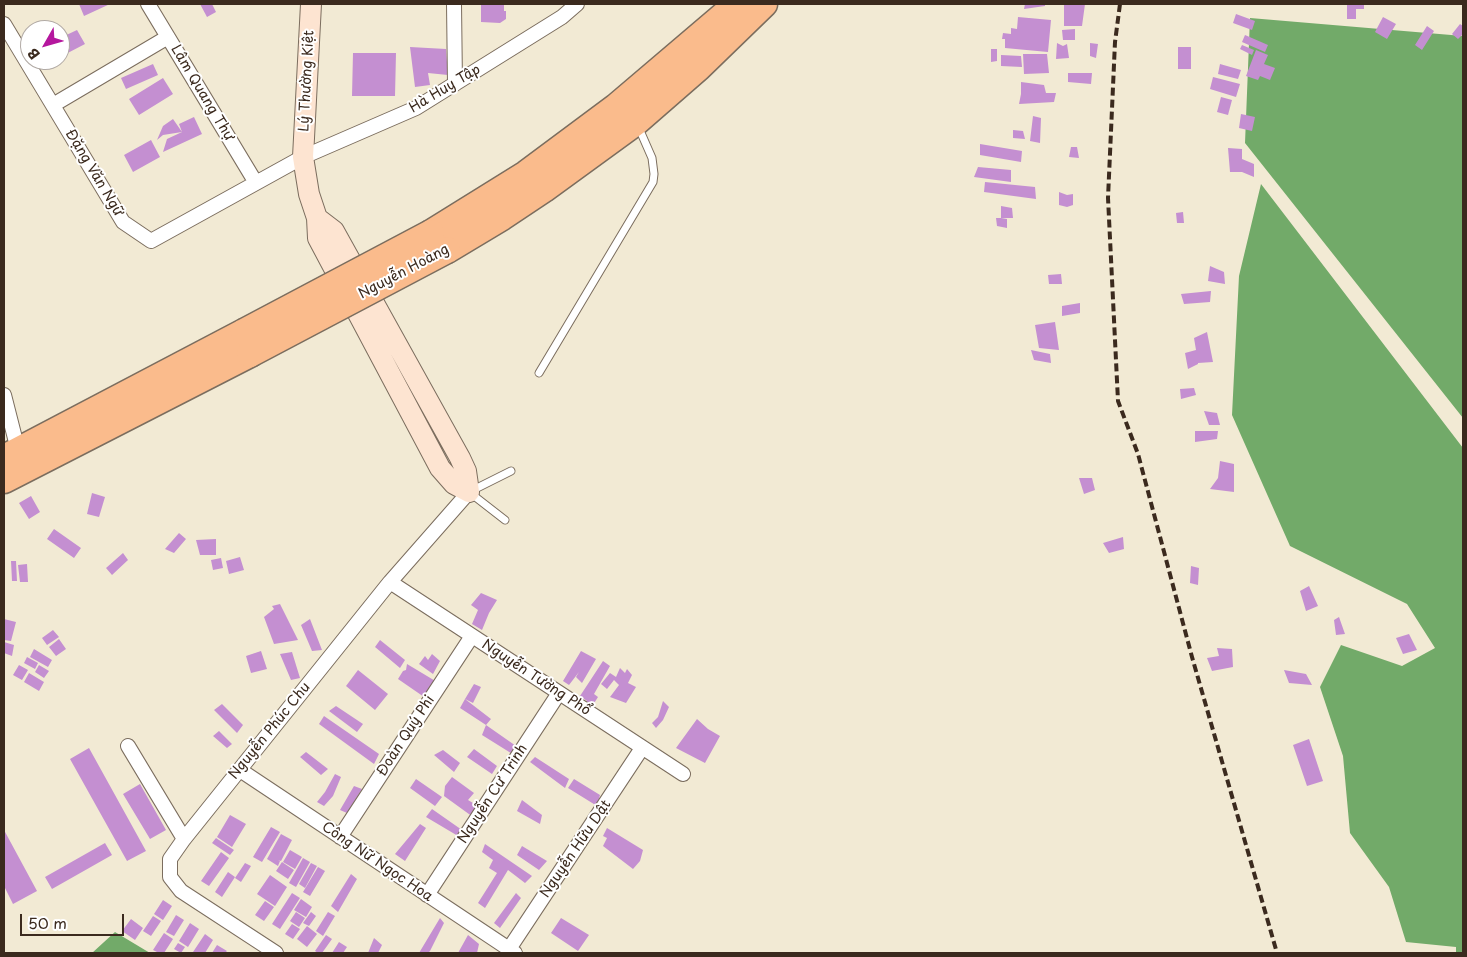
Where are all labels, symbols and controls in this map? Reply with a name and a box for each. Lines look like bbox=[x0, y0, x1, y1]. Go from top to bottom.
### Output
north arrow bbox=[20, 20, 70, 70]
street label: Lý Thường Kiệt bbox=[296, 30, 318, 132]
street label: Lâm Quang Thự bbox=[167, 42, 237, 144]
text: B bbox=[22, 44, 45, 64]
street label: Hà Huy Tập bbox=[406, 61, 484, 117]
street label: Đặng Văn Ngữ bbox=[61, 126, 127, 220]
street label: Nguyễn Hoàng bbox=[356, 241, 452, 303]
street label: Nguyễn Tường Phổ bbox=[479, 637, 593, 719]
street label: Nguyễn Phúc Chu bbox=[226, 679, 314, 783]
street label: Đoàn Quý Phi bbox=[374, 692, 438, 780]
street label: Nguyễn Cư Trinh bbox=[455, 741, 531, 847]
street label: Nguyễn Hữu Dật bbox=[537, 797, 615, 901]
street label: Công Nữ Ngọc Hoa bbox=[318, 819, 436, 905]
scale bar bbox=[22, 904, 126, 936]
text: 50 m bbox=[28, 911, 67, 934]

